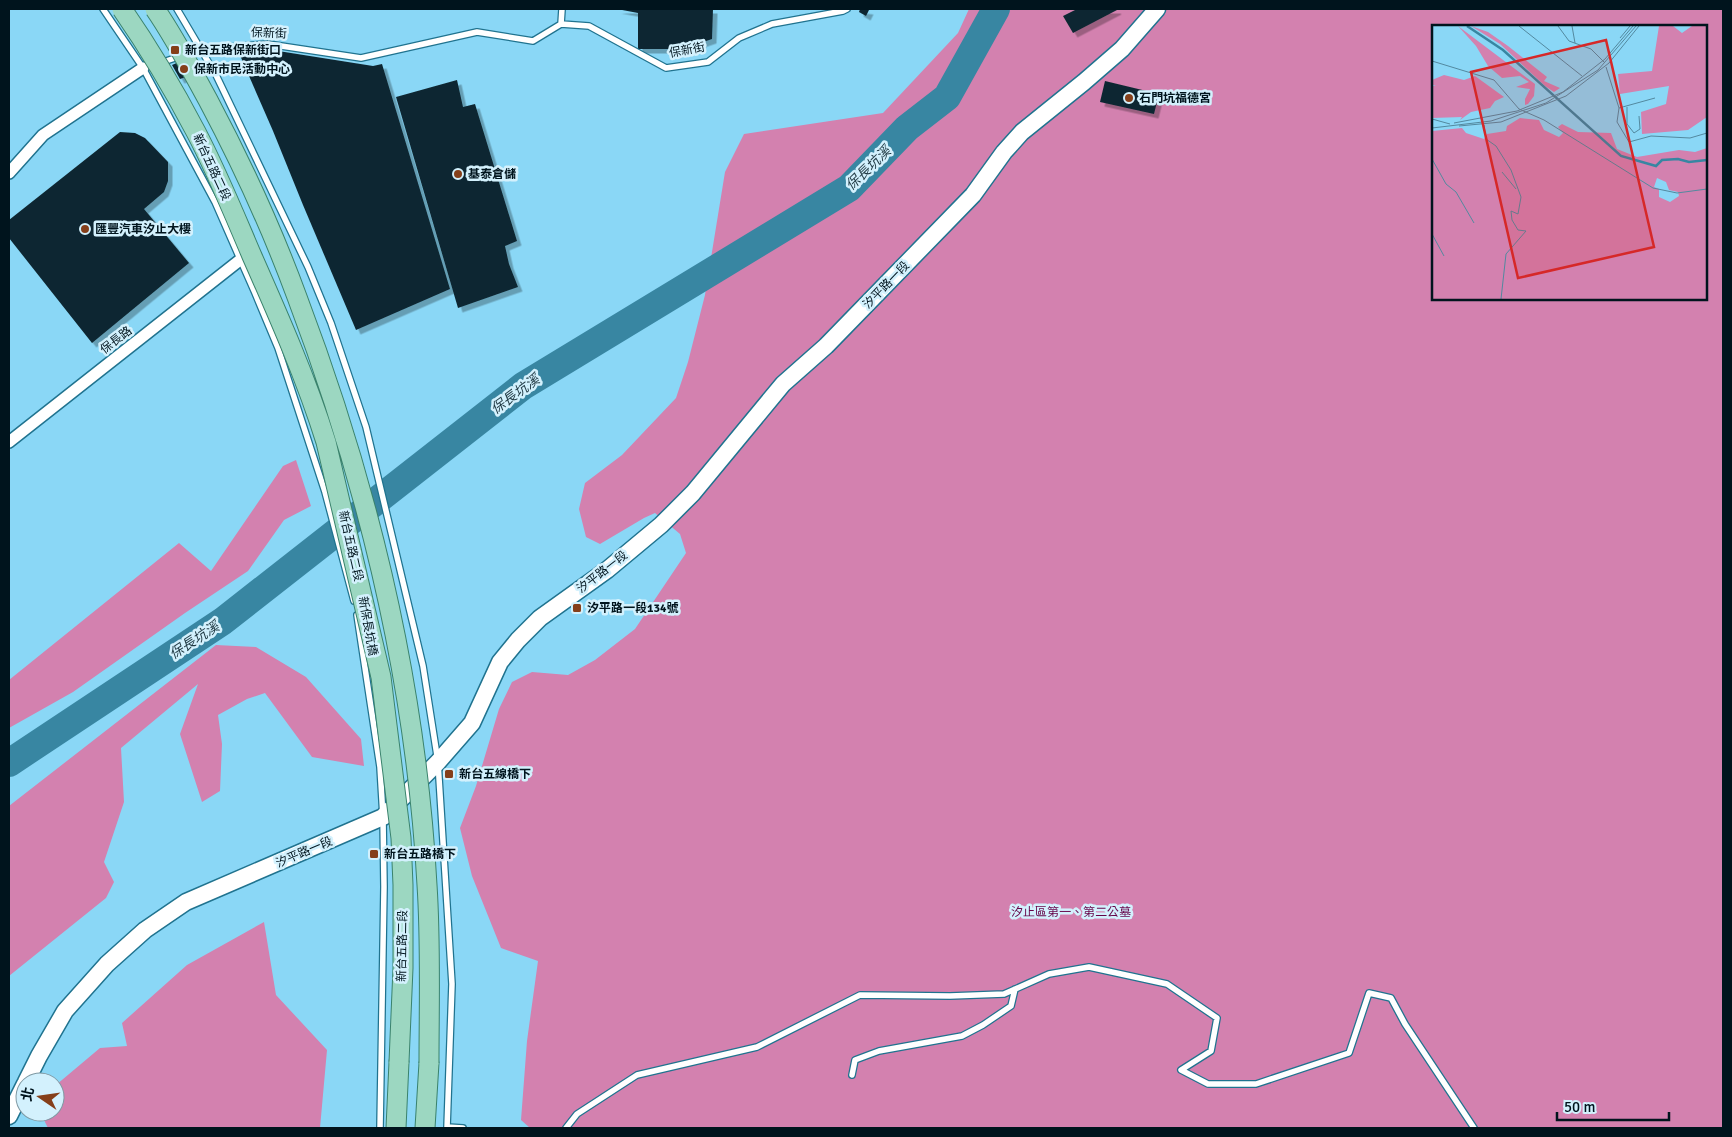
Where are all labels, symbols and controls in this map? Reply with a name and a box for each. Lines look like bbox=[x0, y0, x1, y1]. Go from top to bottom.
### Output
street label: 保新街 bbox=[251, 25, 287, 42]
inset map bbox=[1432, 25, 1707, 300]
street label: 保新街 bbox=[668, 40, 706, 61]
place label: 新台五路保新街口 bbox=[185, 43, 281, 58]
marker: 新台五路保新街口 bbox=[169, 44, 181, 56]
place label: 保新市民活動中心 bbox=[194, 62, 290, 77]
marker: 保新市民活動中心 bbox=[178, 63, 190, 75]
place label: 石門坑福德宮 bbox=[1139, 91, 1211, 106]
marker: 石門坑福德宮 bbox=[1123, 92, 1135, 104]
street label: 新台五路二段 bbox=[190, 131, 234, 203]
water label: 保長坑溪 bbox=[842, 141, 896, 194]
place label: 基泰倉儲 bbox=[468, 167, 516, 182]
marker: 基泰倉儲 bbox=[452, 168, 464, 180]
place label: 匯豐汽車汐止大樓 bbox=[95, 222, 191, 237]
marker: 匯豐汽車汐止大樓 bbox=[79, 223, 91, 235]
street label: 汐平路一段 bbox=[860, 259, 913, 312]
street label: 保長路 bbox=[98, 323, 135, 357]
water label: 保長坑溪 bbox=[488, 370, 545, 418]
street label: 新台五路二段 bbox=[335, 509, 366, 583]
street label: 汐平路一段 bbox=[574, 548, 631, 597]
street label: 新保長坑橋 bbox=[355, 595, 380, 657]
place label: 汐平路一段134號 bbox=[587, 601, 678, 616]
marker: 汐平路一段134號 bbox=[571, 602, 583, 614]
water label: 保長坑溪 bbox=[166, 617, 224, 663]
place label: 新台五線橋下 bbox=[459, 767, 531, 782]
marker: 新台五線橋下 bbox=[443, 768, 455, 780]
street label: 汐平路一段 bbox=[274, 834, 335, 871]
place label: 新台五路橋下 bbox=[384, 847, 456, 862]
marker: 新台五路橋下 bbox=[368, 848, 380, 860]
park label: 汐止區第一、第二公墓 bbox=[1011, 905, 1131, 920]
street label: 新台五路二段 bbox=[394, 910, 411, 982]
north arrow bbox=[15, 1072, 65, 1122]
text: 北 bbox=[18, 1085, 38, 1103]
scale bar bbox=[1557, 1090, 1670, 1122]
text: 50 m bbox=[1564, 1098, 1595, 1116]

